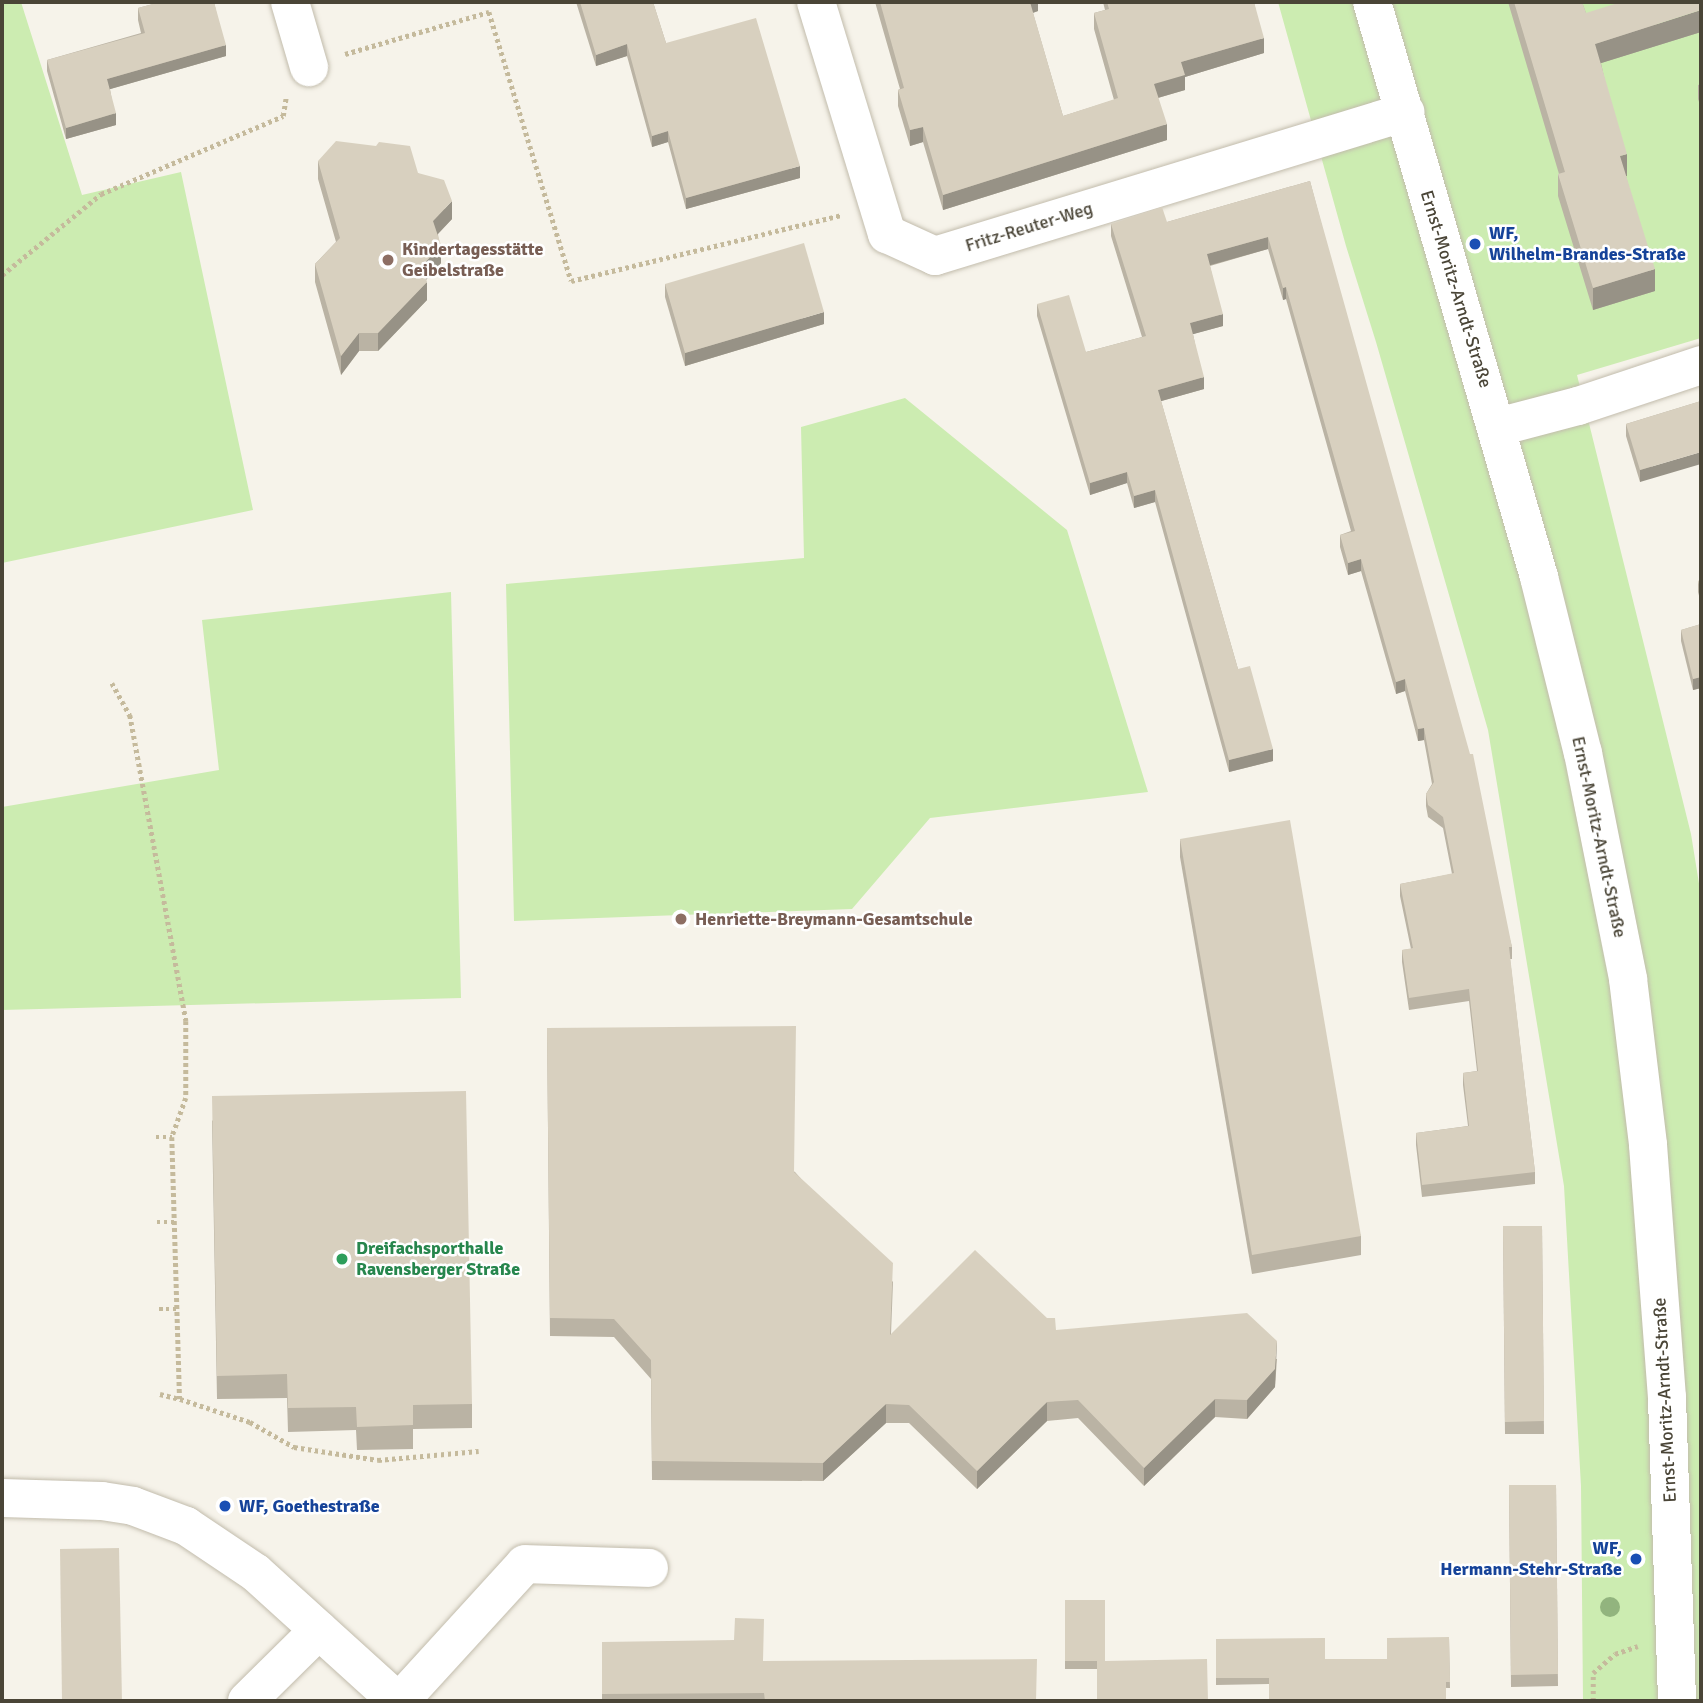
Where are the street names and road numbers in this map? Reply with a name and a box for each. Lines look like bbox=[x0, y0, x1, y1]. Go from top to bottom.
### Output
street label: Ernst-Moritz-Arndt-Straße bbox=[1416, 188, 1496, 390]
street label: Fritz-Reuter-Weg bbox=[963, 197, 1095, 257]
street label: Ernst-Moritz-Arndt-Straße bbox=[1567, 734, 1631, 940]
street label: Ernst-Moritz-Arndt-Straße bbox=[1649, 1297, 1681, 1503]

